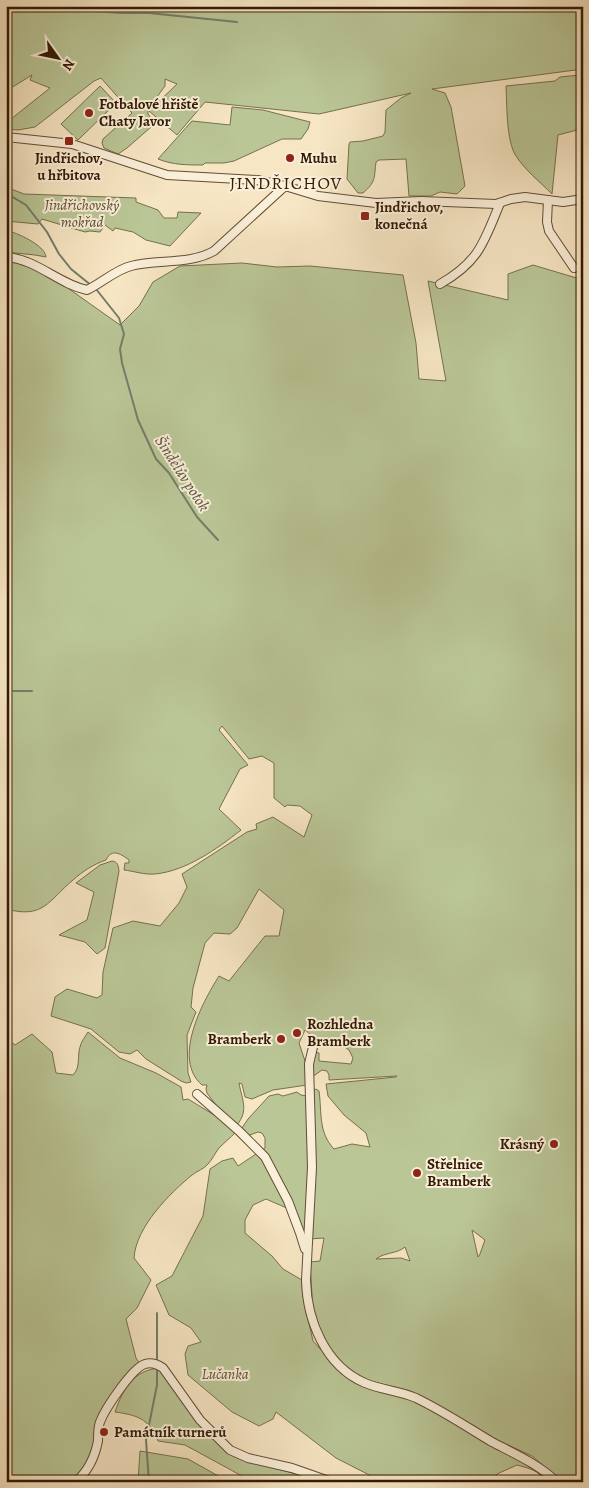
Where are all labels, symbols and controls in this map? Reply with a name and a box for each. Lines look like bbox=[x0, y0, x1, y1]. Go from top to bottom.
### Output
north arrow bbox=[32, 32, 82, 82]
text: N bbox=[58, 55, 79, 74]
place label: Fotbalové hřiště Chaty Javor bbox=[99, 94, 199, 131]
marker: Fotbalové hřiště Chaty Javor bbox=[83, 107, 95, 119]
marker: Jindřichov, u hřbitova bbox=[63, 135, 75, 147]
place label: Jindřichov, u hřbitova bbox=[35, 148, 103, 185]
place label: Muhu bbox=[300, 148, 338, 168]
marker: Muhu bbox=[284, 152, 296, 164]
district label: JINDŘICHOV bbox=[230, 171, 343, 195]
park label: Jindřichovský mokřad bbox=[44, 195, 120, 232]
place label: Jindřichov, konečná bbox=[375, 197, 443, 234]
marker: Jindřichov, konečná bbox=[359, 210, 371, 222]
water label: Šindelův potok bbox=[149, 431, 215, 516]
place label: Rozhledna Bramberk bbox=[307, 1014, 374, 1051]
marker: Rozhledna Bramberk bbox=[291, 1027, 303, 1039]
place label: Bramberk bbox=[207, 1029, 271, 1049]
marker: Bramberk bbox=[275, 1033, 287, 1045]
place label: Krásný bbox=[500, 1134, 545, 1154]
marker: Krásný bbox=[548, 1138, 560, 1150]
place label: Střelnice Bramberk bbox=[427, 1154, 491, 1191]
marker: Střelnice Bramberk bbox=[411, 1167, 423, 1179]
park label: Lučanka bbox=[201, 1364, 249, 1384]
place label: Památník turnerů bbox=[114, 1422, 227, 1442]
marker: Památník turnerů bbox=[98, 1426, 110, 1438]

